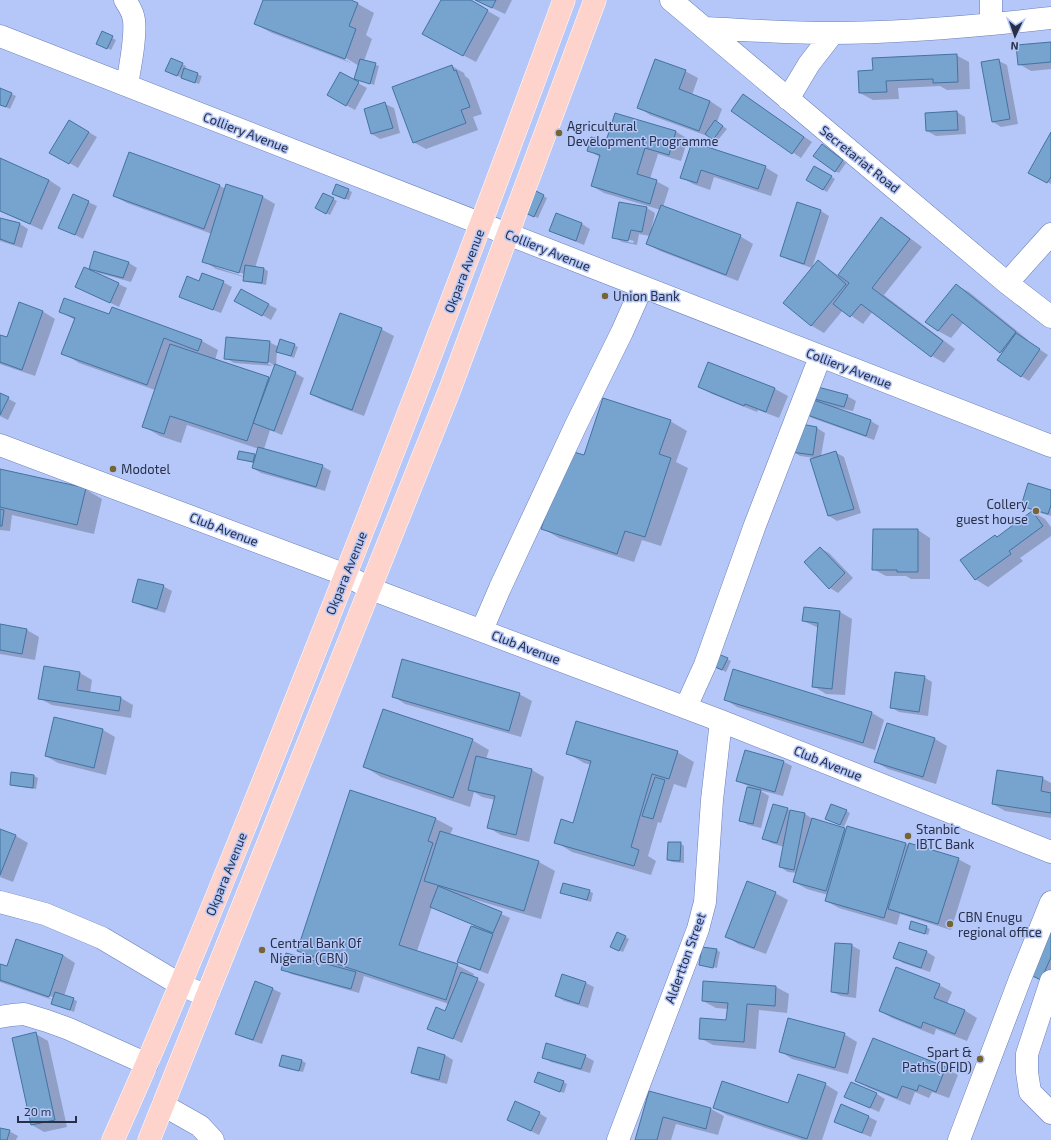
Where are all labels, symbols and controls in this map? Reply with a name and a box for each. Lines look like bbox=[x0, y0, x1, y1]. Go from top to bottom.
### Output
north arrow bbox=[995, 16, 1035, 56]
text: N bbox=[1010, 40, 1019, 53]
street label: Colliery Avenue bbox=[201, 108, 291, 156]
place label: Agricultural Development Programme bbox=[567, 118, 718, 149]
street label: Secretariat Road bbox=[817, 122, 903, 196]
marker: Agricultural Development Programme bbox=[554, 128, 564, 138]
street label: Colliery Avenue bbox=[503, 226, 593, 274]
street label: Okpara Avenue bbox=[441, 227, 487, 315]
place label: Union Bank bbox=[613, 288, 680, 304]
marker: Union Bank bbox=[600, 291, 610, 301]
street label: Colliery Avenue bbox=[804, 344, 894, 392]
place label: Modotel bbox=[121, 461, 171, 477]
marker: Modotel bbox=[108, 464, 118, 474]
place label: Collery guest house bbox=[956, 496, 1028, 527]
marker: Collery guest house bbox=[1031, 506, 1041, 516]
street label: Club Avenue bbox=[187, 509, 261, 549]
street label: Okpara Avenue bbox=[322, 529, 370, 617]
street label: Club Avenue bbox=[489, 627, 563, 667]
street label: Club Avenue bbox=[792, 742, 865, 784]
place label: Stanbic IBTC Bank bbox=[916, 821, 975, 852]
street label: Okpara Avenue bbox=[202, 830, 250, 918]
marker: Stanbic IBTC Bank bbox=[903, 831, 913, 841]
place label: CBN Enugu regional office bbox=[958, 909, 1042, 940]
street label: Aldertton Street bbox=[661, 910, 709, 1006]
marker: CBN Enugu regional office bbox=[945, 919, 955, 929]
place label: Central Bank Of Nigeria (CBN) bbox=[270, 935, 363, 966]
marker: Central Bank Of Nigeria (CBN) bbox=[257, 945, 267, 955]
place label: Spart & Paths(DFID) bbox=[902, 1044, 972, 1075]
marker: Spart & Paths(DFID) bbox=[975, 1054, 985, 1064]
scale bar bbox=[18, 1098, 76, 1124]
text: 20 m bbox=[24, 1104, 51, 1118]

